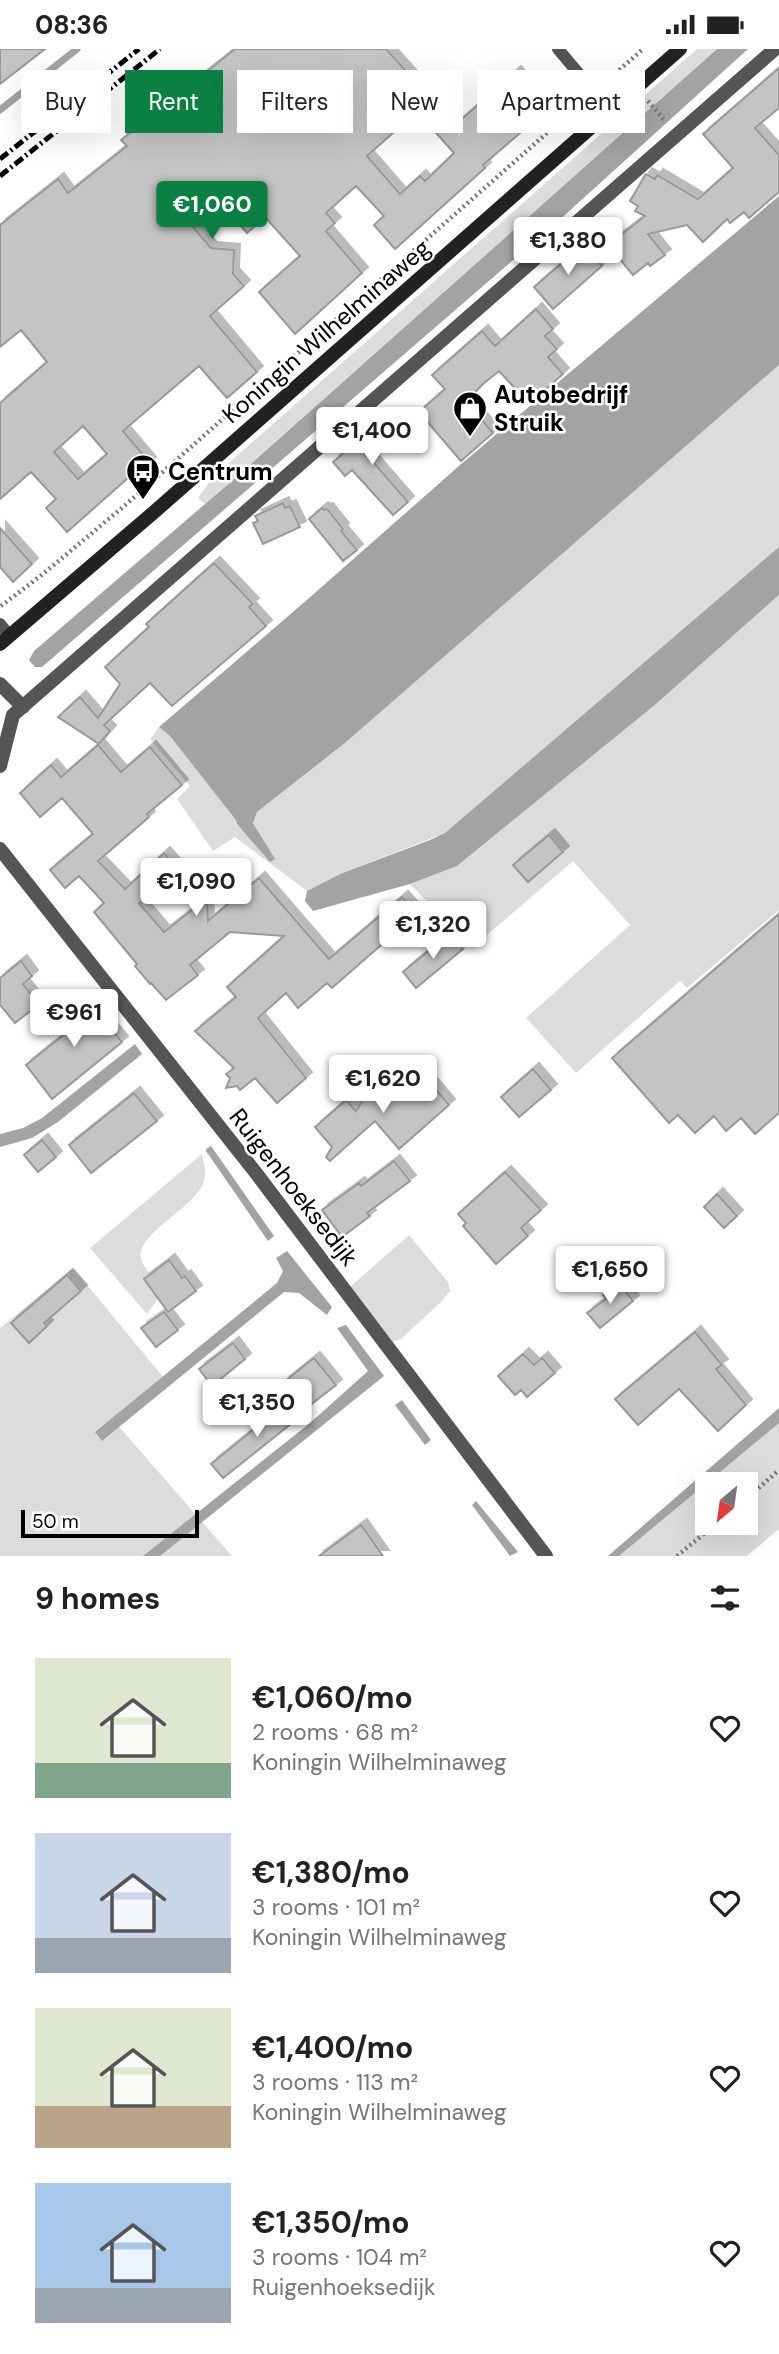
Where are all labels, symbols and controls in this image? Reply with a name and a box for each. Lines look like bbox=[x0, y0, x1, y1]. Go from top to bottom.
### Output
text: 08:36 bbox=[35, 8, 109, 42]
chip: Buy bbox=[21, 70, 111, 133]
chip: Rent bbox=[125, 70, 223, 133]
chip: Filters bbox=[237, 70, 353, 133]
chip: New bbox=[367, 70, 463, 133]
chip: Apartment bbox=[477, 70, 645, 133]
pin: €1,060 bbox=[155, 181, 269, 241]
text: €1,060 bbox=[172, 189, 252, 219]
pin: €1,380 bbox=[511, 217, 625, 277]
text: €1,380 bbox=[530, 225, 606, 255]
street label: Koningin Wilhelminaweg bbox=[216, 232, 436, 430]
place label: Autobedrijf Struik bbox=[494, 379, 628, 438]
shop icon: Autobedrijf Struik bbox=[451, 389, 489, 438]
pin: €1,400 bbox=[315, 407, 429, 467]
text: €1,400 bbox=[332, 415, 412, 445]
bus stop icon: Centrum bbox=[124, 452, 162, 501]
place label: Centrum bbox=[168, 456, 273, 487]
pin: €1,090 bbox=[139, 859, 253, 918]
text: €1,090 bbox=[156, 866, 236, 896]
pin: €1,320 bbox=[376, 901, 490, 961]
text: €1,320 bbox=[395, 909, 471, 939]
pin: €961 bbox=[33, 989, 115, 1049]
text: €961 bbox=[46, 997, 102, 1027]
pin: €1,620 bbox=[326, 1055, 440, 1115]
text: €1,620 bbox=[345, 1063, 421, 1093]
street label: Ruigenhoeksedijk bbox=[223, 1102, 365, 1272]
pin: €1,650 bbox=[553, 1247, 667, 1306]
text: €1,650 bbox=[572, 1254, 648, 1284]
pin: €1,350 bbox=[200, 1379, 314, 1439]
text: €1,350 bbox=[219, 1387, 295, 1417]
north arrow bbox=[695, 1472, 758, 1535]
map controls bbox=[695, 1472, 758, 1535]
scale bar bbox=[21, 1507, 200, 1539]
text: 50 m bbox=[32, 1509, 79, 1534]
text: 9 homes bbox=[35, 1579, 160, 1618]
icon: filters bbox=[706, 1579, 744, 1617]
text: €1,060/mo bbox=[252, 1678, 413, 1717]
icon: home bbox=[91, 1686, 175, 1770]
icon: heart bbox=[706, 1709, 744, 1747]
text: 2 rooms · 68 m² bbox=[252, 1717, 418, 1747]
text: Koningin Wilhelminaweg bbox=[252, 1747, 507, 1777]
text: €1,380/mo bbox=[252, 1853, 410, 1892]
icon: home bbox=[91, 1861, 175, 1945]
icon: heart bbox=[706, 1884, 744, 1922]
text: 3 rooms · 101 m² bbox=[252, 1892, 420, 1922]
text: Koningin Wilhelminaweg bbox=[252, 1922, 507, 1952]
text: €1,400/mo bbox=[252, 2028, 413, 2067]
icon: home bbox=[91, 2036, 175, 2120]
icon: heart bbox=[706, 2059, 744, 2097]
text: 3 rooms · 113 m² bbox=[252, 2067, 418, 2097]
text: Koningin Wilhelminaweg bbox=[252, 2097, 507, 2127]
text: €1,350/mo bbox=[252, 2203, 409, 2242]
icon: home bbox=[91, 2211, 175, 2295]
icon: heart bbox=[706, 2234, 744, 2272]
text: 3 rooms · 104 m² bbox=[252, 2242, 427, 2272]
text: Ruigenhoeksedijk bbox=[252, 2272, 436, 2302]

